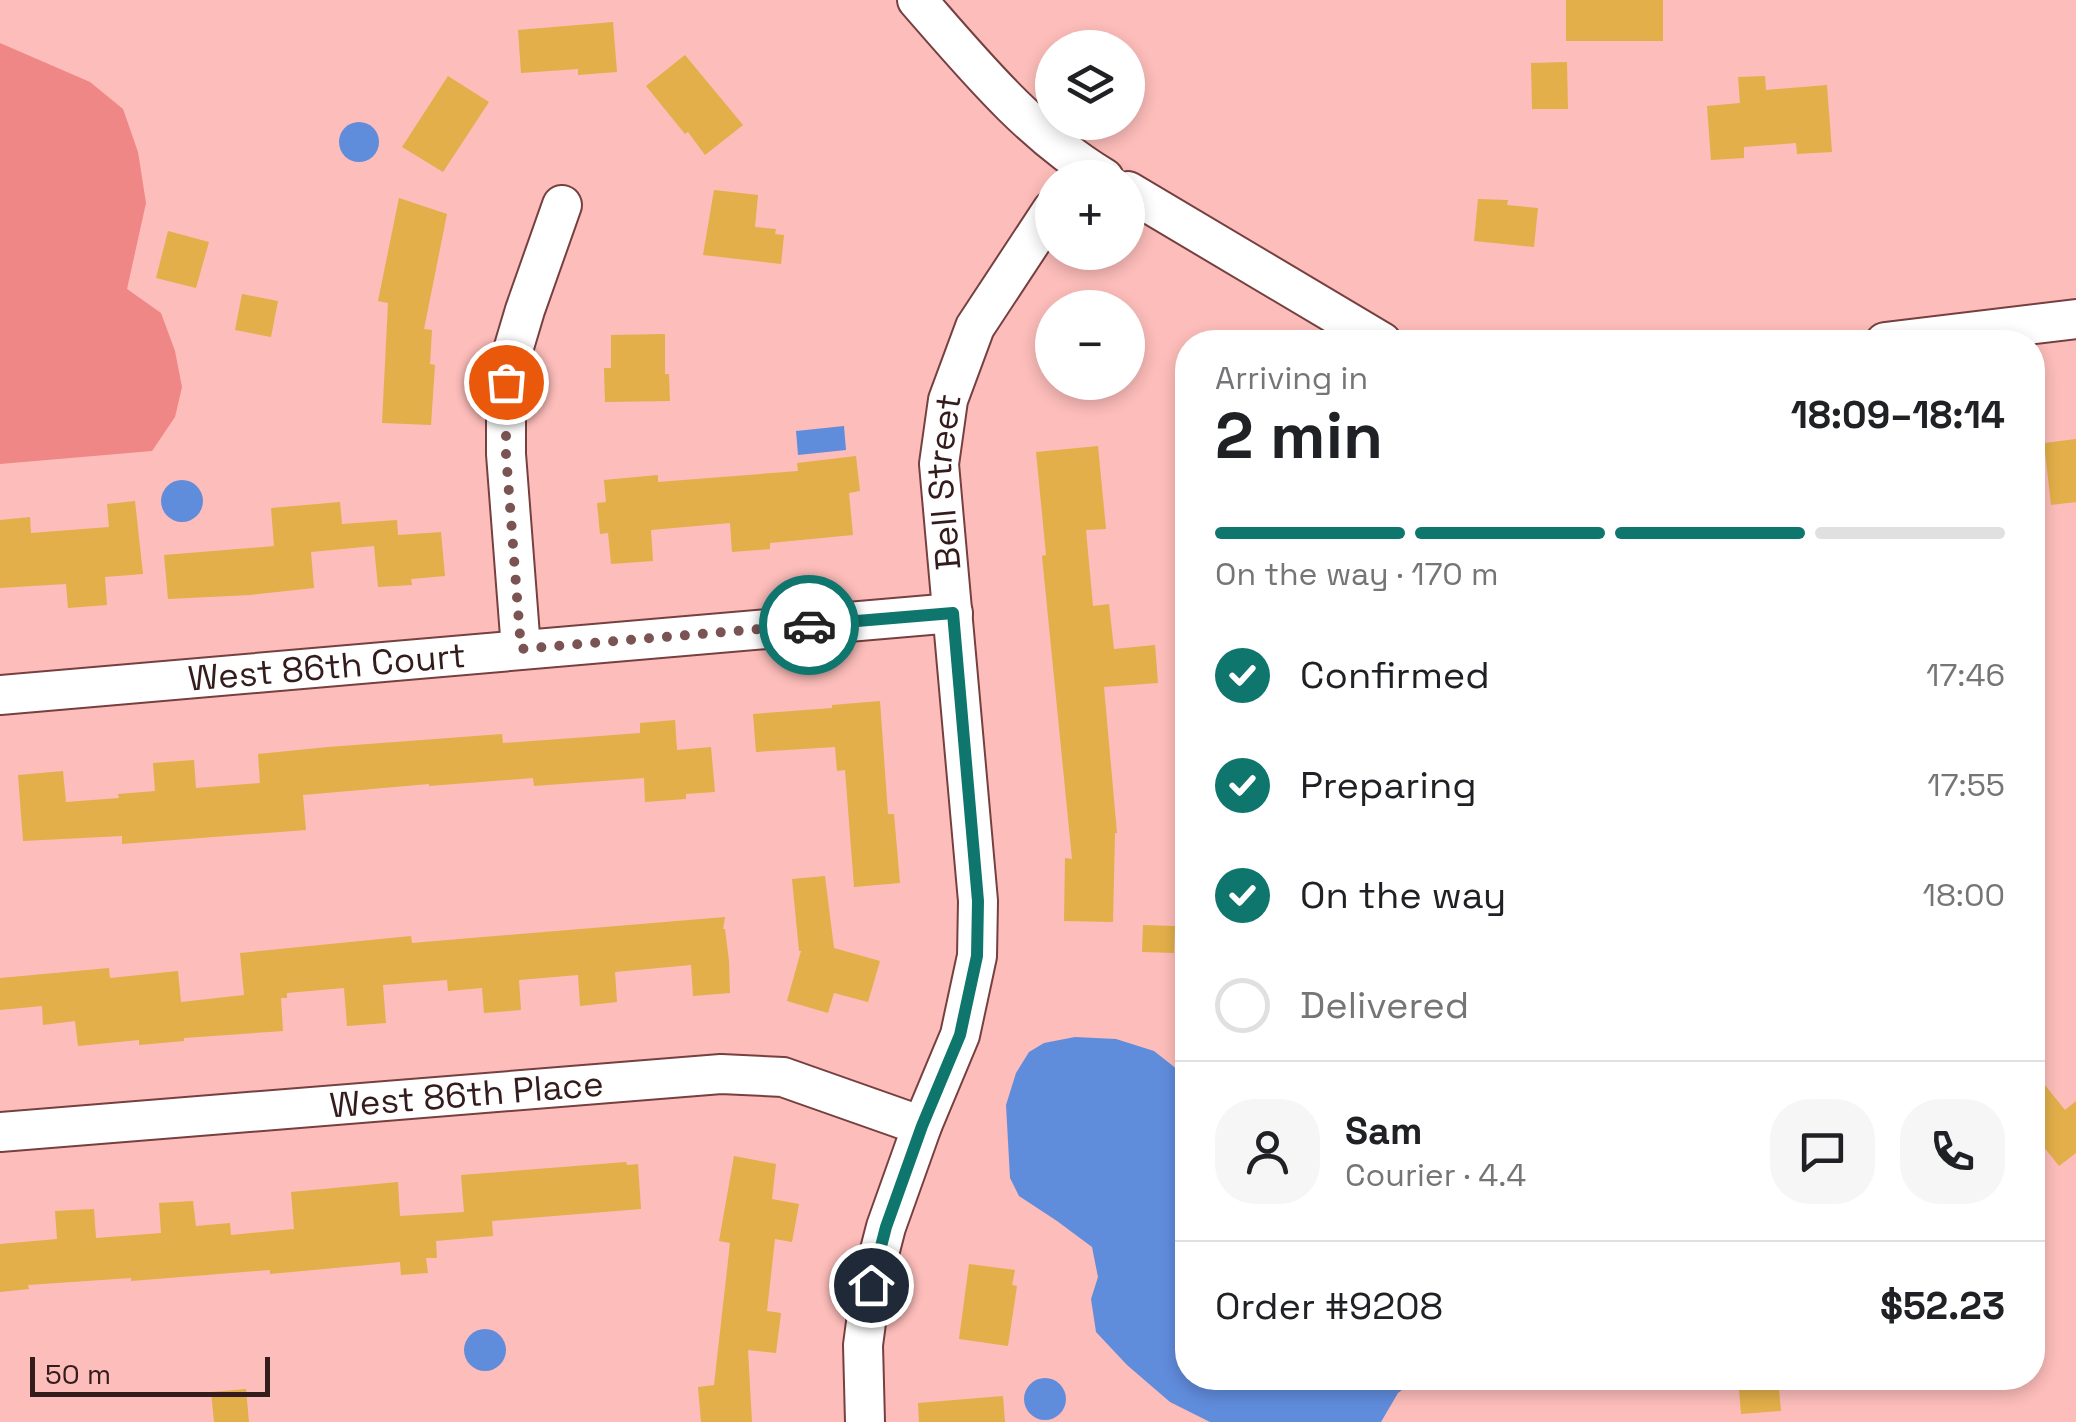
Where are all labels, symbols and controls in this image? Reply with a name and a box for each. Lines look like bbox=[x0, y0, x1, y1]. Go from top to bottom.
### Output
map controls bbox=[1035, 30, 1145, 400]
button: layers bbox=[1035, 30, 1145, 140]
button: + bbox=[1035, 160, 1145, 270]
button: − bbox=[1035, 290, 1145, 400]
pin bbox=[464, 340, 549, 425]
icon: bag bbox=[479, 355, 534, 410]
text: Arriving in bbox=[1215, 358, 1368, 398]
street label: Bell Street bbox=[917, 391, 971, 572]
text: 18:09–18:14 bbox=[1791, 391, 2005, 439]
text: 2 min bbox=[1215, 394, 1383, 477]
text: On the way · 170 m bbox=[1215, 554, 1499, 594]
courier bbox=[759, 575, 859, 675]
icon: car bbox=[782, 598, 837, 653]
street label: West 86th Court bbox=[186, 633, 468, 701]
icon: check bbox=[1215, 648, 1270, 703]
text: Confirmed bbox=[1300, 651, 1490, 699]
text: 17:46 bbox=[1926, 655, 2005, 695]
icon: check bbox=[1215, 758, 1270, 813]
text: Preparing bbox=[1300, 761, 1477, 809]
text: 17:55 bbox=[1927, 765, 2005, 805]
icon: check bbox=[1215, 868, 1270, 923]
text: On the way bbox=[1300, 871, 1506, 919]
text: 18:00 bbox=[1923, 875, 2005, 915]
text: Delivered bbox=[1300, 981, 1469, 1029]
street label: West 86th Place bbox=[328, 1062, 605, 1127]
button: person bbox=[1215, 1099, 1320, 1204]
button: chat bbox=[1770, 1099, 1875, 1204]
button: phone bbox=[1900, 1099, 2005, 1204]
text: Sam bbox=[1345, 1107, 1422, 1155]
text: Courier · 4.4 bbox=[1345, 1155, 1526, 1195]
pin bbox=[829, 1243, 914, 1328]
icon: home bbox=[844, 1258, 899, 1313]
text: Order #9208 bbox=[1215, 1282, 1443, 1330]
text: $52.23 bbox=[1880, 1282, 2005, 1330]
scale bar bbox=[30, 1352, 270, 1396]
text: 50 m bbox=[45, 1356, 111, 1392]

